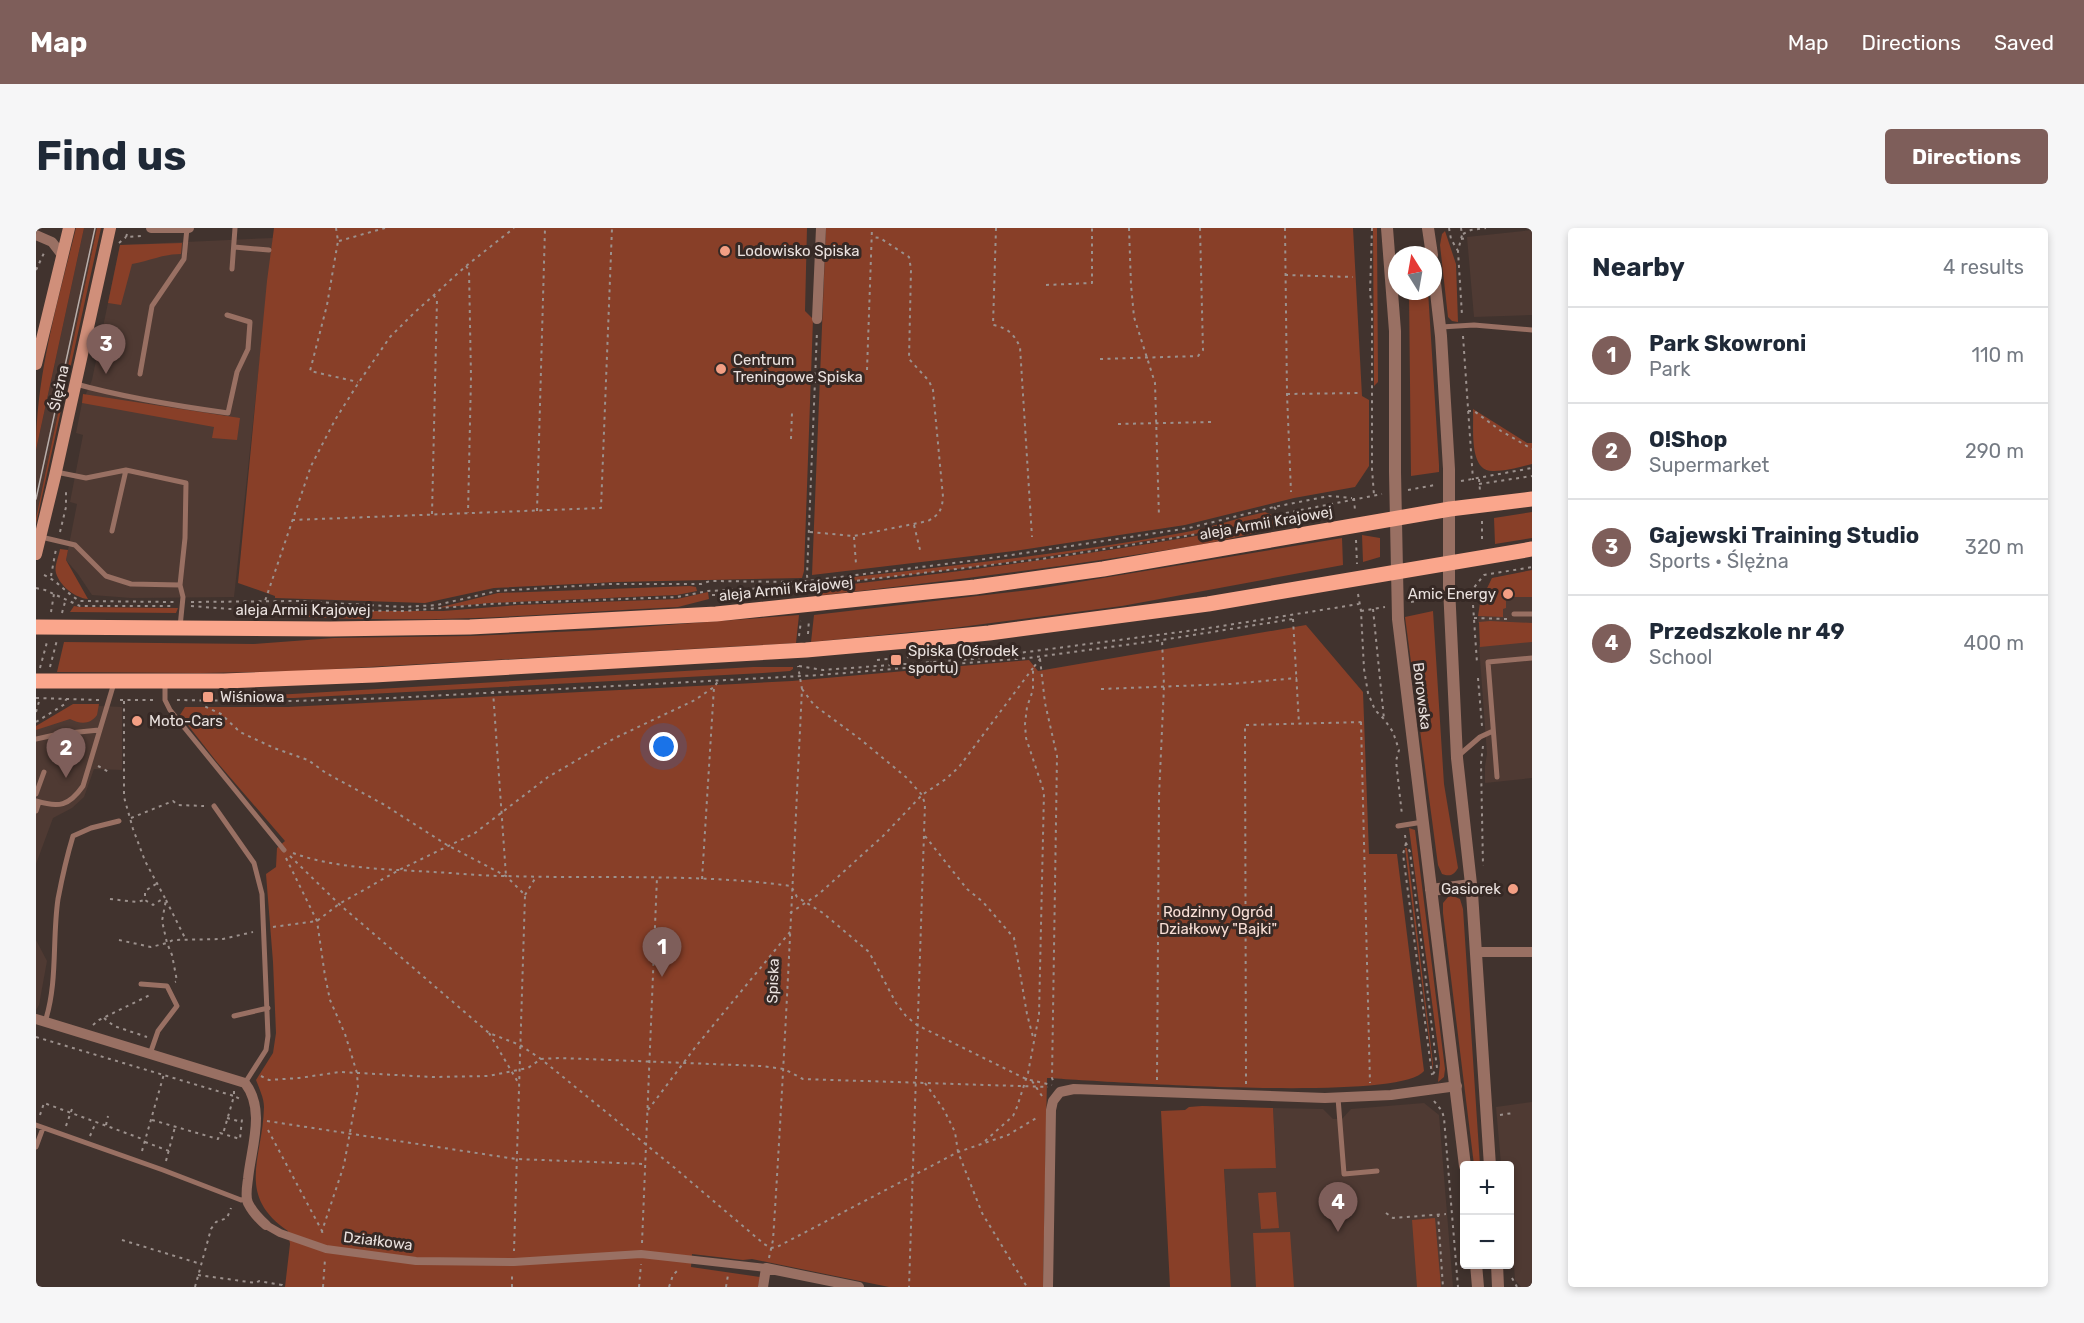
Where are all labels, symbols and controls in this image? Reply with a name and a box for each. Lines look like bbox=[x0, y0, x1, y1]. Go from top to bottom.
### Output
text: Map bbox=[30, 26, 87, 59]
text: Map bbox=[1788, 30, 1829, 55]
text: Directions bbox=[1862, 30, 1961, 55]
text: Saved bbox=[1994, 30, 2054, 55]
button: Directions bbox=[1885, 129, 2048, 184]
text: Find us bbox=[36, 131, 187, 181]
place label: Lodowisko Spiska bbox=[737, 242, 860, 260]
marker: Lodowisko Spiska bbox=[718, 244, 732, 258]
north arrow bbox=[1388, 246, 1442, 300]
text: Nearby bbox=[1592, 252, 1685, 283]
text: 4 results bbox=[1943, 255, 2024, 279]
pin: 3 bbox=[86, 324, 126, 374]
text: Park Skowroni bbox=[1649, 330, 1806, 357]
text: 1 bbox=[1607, 343, 1616, 367]
text: 110 m bbox=[1972, 343, 2024, 367]
place label: Centrum Treningowe Spiska bbox=[733, 351, 863, 386]
text: Park bbox=[1649, 357, 1691, 381]
marker: Centrum Treningowe Spiska bbox=[714, 362, 728, 376]
street label: Ślężna bbox=[45, 363, 73, 413]
text: O!Shop bbox=[1649, 426, 1727, 453]
text: 2 bbox=[1605, 439, 1618, 463]
text: 290 m bbox=[1965, 439, 2024, 463]
text: Supermarket bbox=[1649, 453, 1769, 477]
street label: aleja Armii Krajowej bbox=[1198, 502, 1334, 544]
text: Gajewski Training Studio bbox=[1649, 522, 1919, 549]
text: 3 bbox=[1605, 535, 1618, 559]
text: 320 m bbox=[1965, 535, 2024, 559]
text: Sports · Ślężna bbox=[1649, 549, 1789, 573]
street label: aleja Armii Krajowej bbox=[718, 573, 854, 605]
place label: Amic Energy bbox=[1408, 585, 1496, 603]
marker: Amic Energy bbox=[1501, 587, 1515, 601]
street label: aleja Armii Krajowej bbox=[236, 601, 370, 619]
text: Przedszkole nr 49 bbox=[1649, 618, 1844, 645]
text: 4 bbox=[1605, 631, 1618, 655]
text: 400 m bbox=[1964, 631, 2024, 655]
place label: Spiska (Ośrodek sportu) bbox=[908, 642, 1019, 677]
text: School bbox=[1649, 645, 1712, 669]
marker: Spiska (Ośrodek sportu) bbox=[889, 653, 903, 667]
street label: Borowska bbox=[1409, 661, 1435, 731]
place label: Wiśniowa bbox=[220, 688, 285, 706]
marker: Wiśniowa bbox=[201, 690, 215, 704]
place label: Moto-Cars bbox=[149, 712, 223, 730]
marker: Moto-Cars bbox=[130, 714, 144, 728]
pin: 2 bbox=[46, 728, 86, 778]
your location bbox=[649, 732, 678, 761]
place label: Gasiorek bbox=[1441, 880, 1501, 898]
marker: Gasiorek bbox=[1506, 882, 1520, 896]
park label: Rodzinny Ogród Działkowy "Bajki" bbox=[1159, 903, 1277, 938]
pin: 1 bbox=[642, 928, 682, 977]
street label: Spiska bbox=[763, 958, 783, 1004]
map controls bbox=[1460, 1161, 1514, 1269]
button: + bbox=[1460, 1161, 1514, 1215]
pin: 4 bbox=[1318, 1182, 1358, 1232]
button: − bbox=[1460, 1215, 1514, 1269]
street label: Działkowa bbox=[342, 1228, 414, 1254]

